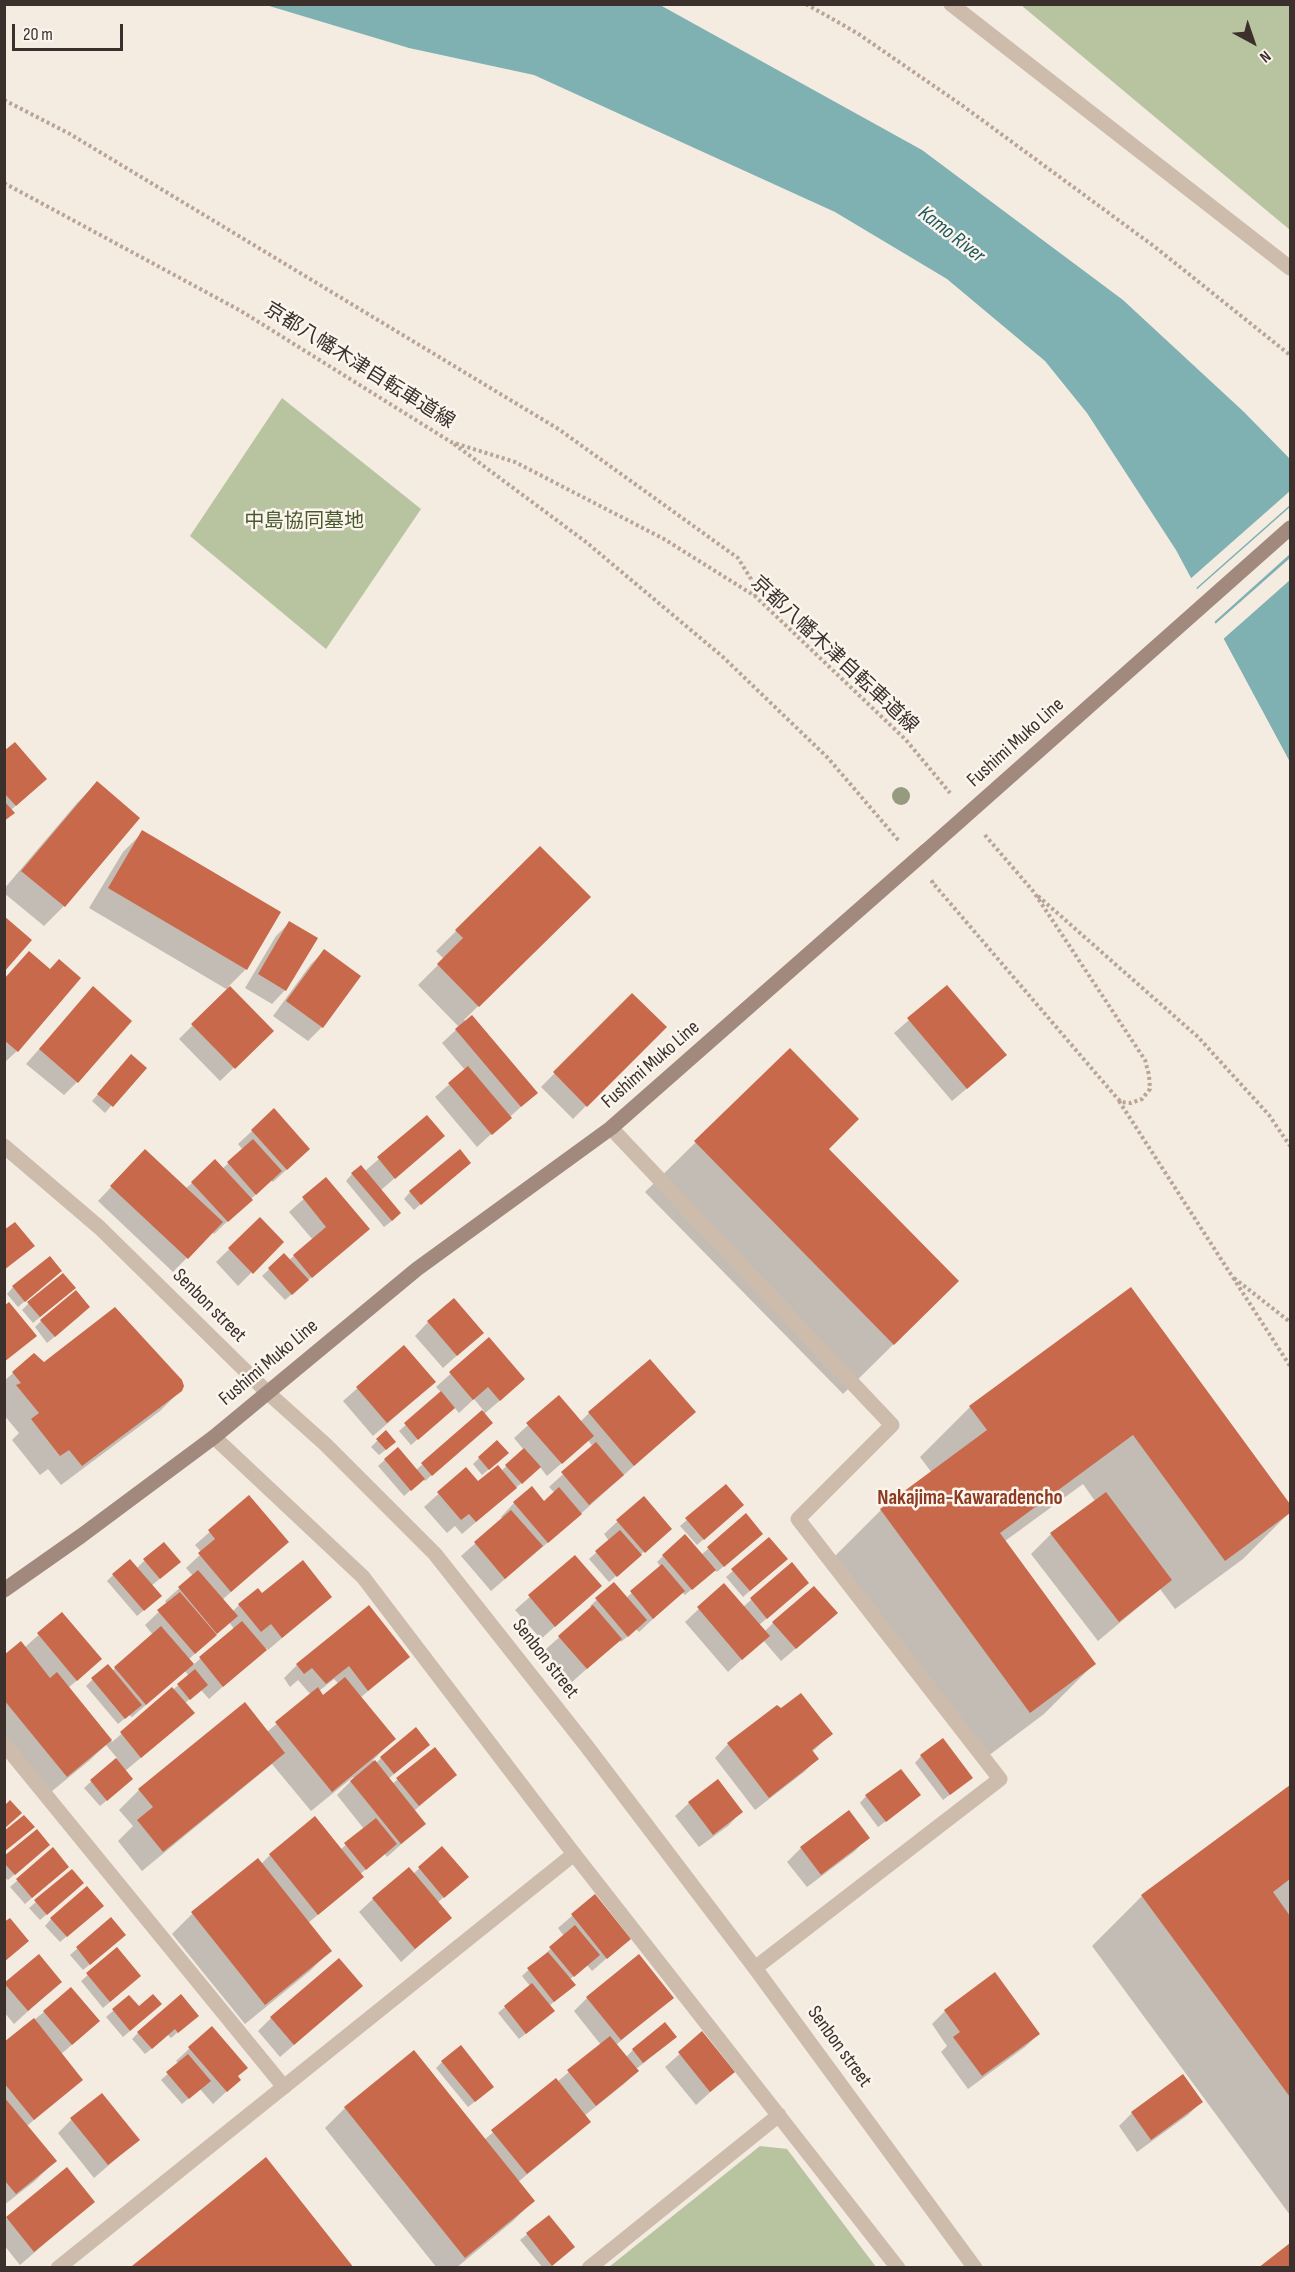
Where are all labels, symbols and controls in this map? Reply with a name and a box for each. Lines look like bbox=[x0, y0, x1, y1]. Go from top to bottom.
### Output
scale bar bbox=[15, 12, 126, 50]
north arrow bbox=[1223, 12, 1283, 72]
text: 20 m bbox=[23, 24, 53, 45]
text: N bbox=[1256, 46, 1274, 66]
water label: Kamo River bbox=[913, 201, 989, 269]
street label: 京都八幡木津自転車道線 bbox=[259, 298, 459, 434]
park label: 中島協同墓地 bbox=[244, 510, 364, 534]
street label: 京都八幡木津自転車道線 bbox=[745, 571, 923, 739]
street label: Fushimi Muko Line bbox=[963, 693, 1069, 793]
street label: Fushimi Muko Line bbox=[597, 1016, 705, 1114]
street label: Senbon street bbox=[167, 1264, 251, 1348]
street label: Fushimi Muko Line bbox=[215, 1315, 323, 1411]
district label: Nakajima-Kawaradencho bbox=[877, 1486, 1063, 1512]
street label: Senbon street bbox=[507, 1614, 583, 1704]
street label: Senbon street bbox=[802, 2002, 876, 2092]

